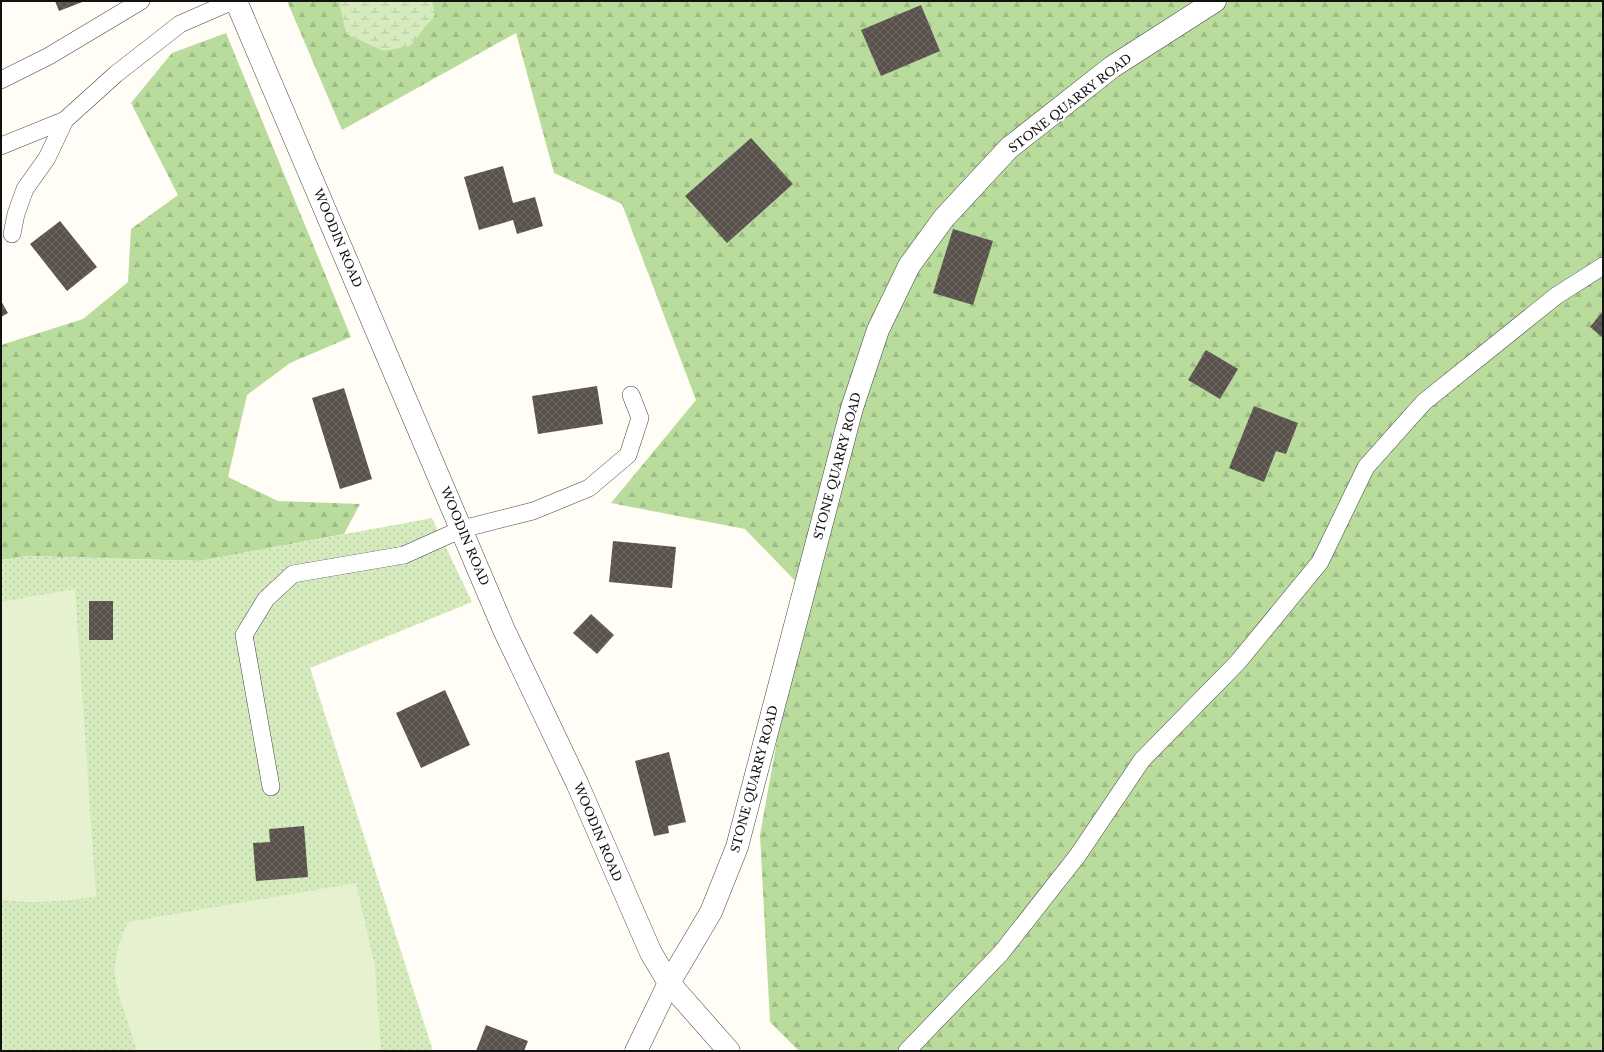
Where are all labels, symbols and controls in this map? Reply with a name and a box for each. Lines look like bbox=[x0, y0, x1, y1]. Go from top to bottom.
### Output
street label: STONE QUARRY ROAD bbox=[1005, 50, 1135, 156]
street label: WOODIN ROAD bbox=[310, 185, 366, 290]
street label: STONE QUARRY ROAD bbox=[810, 391, 864, 541]
street label: WOODIN ROAD bbox=[437, 483, 493, 588]
street label: STONE QUARRY ROAD bbox=[727, 704, 781, 854]
street label: WOODIN ROAD bbox=[570, 779, 626, 884]

